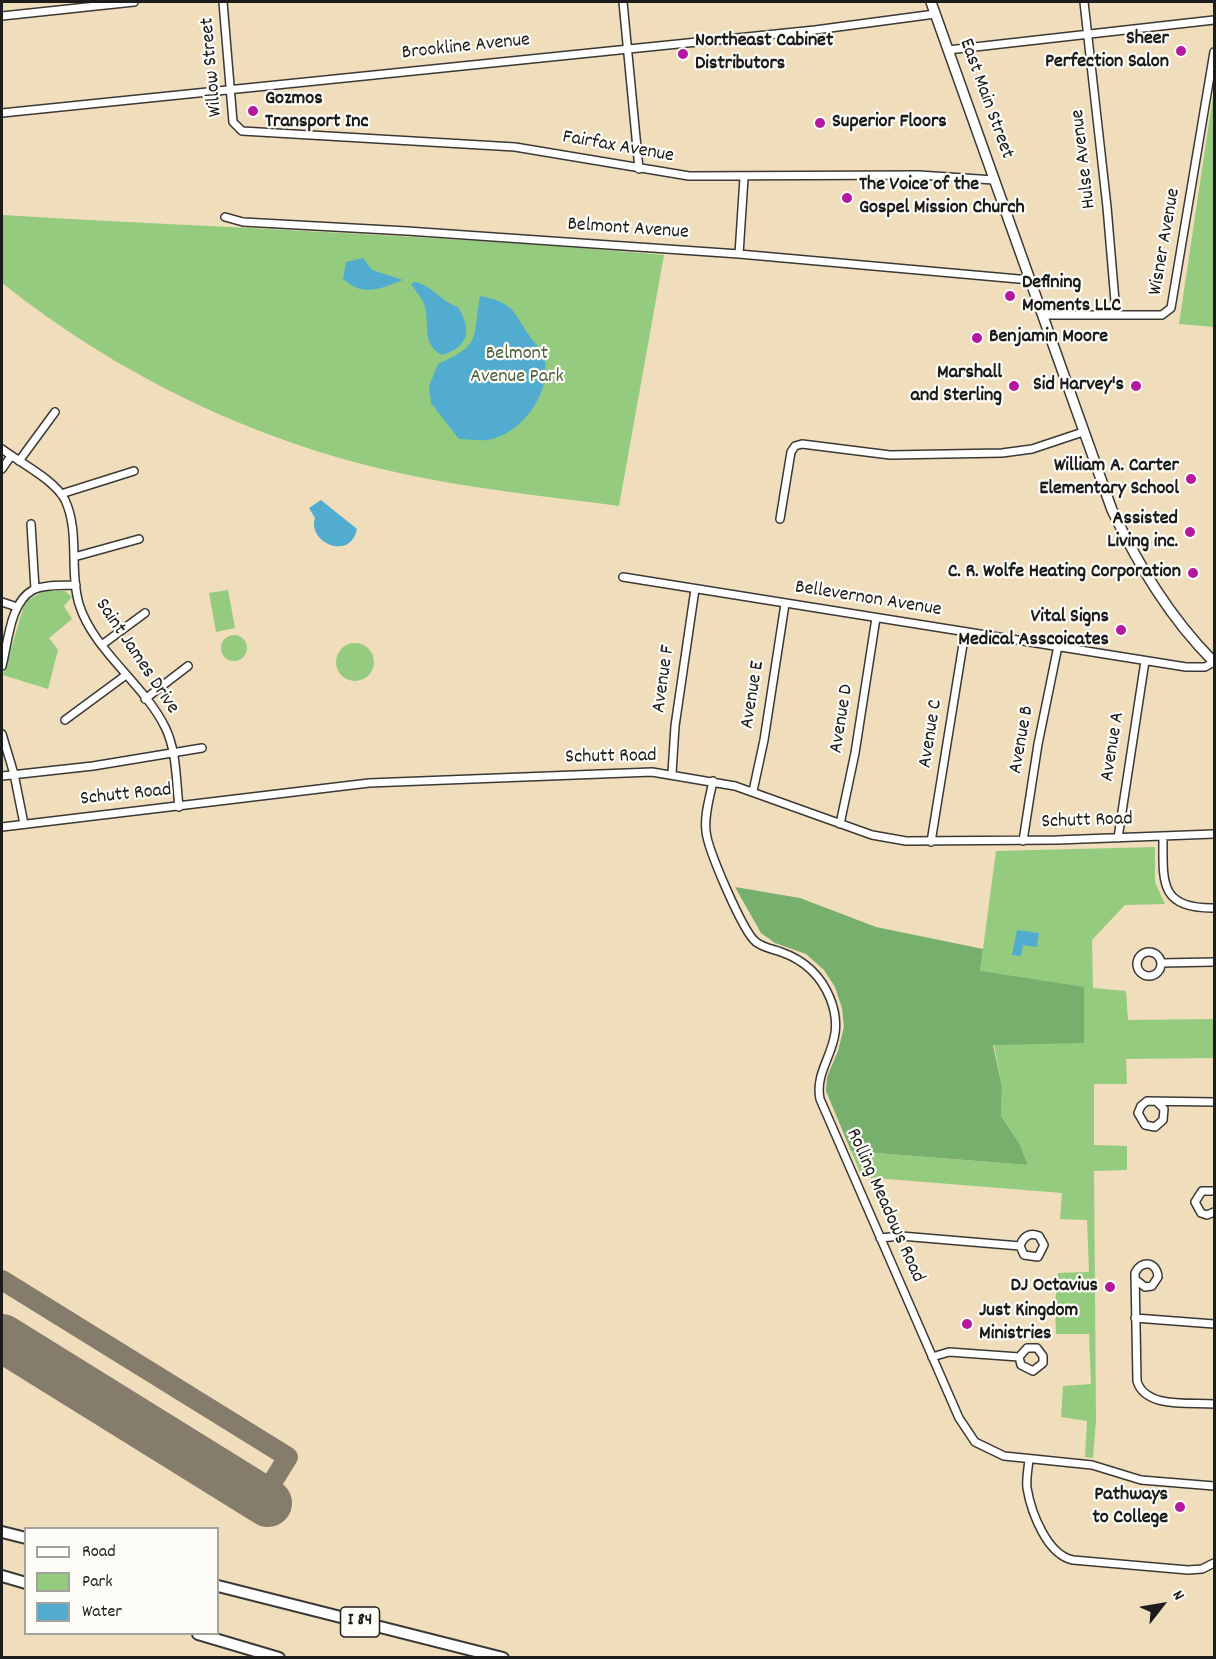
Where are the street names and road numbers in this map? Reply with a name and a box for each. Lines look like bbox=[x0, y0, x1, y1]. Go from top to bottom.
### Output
street label: Willow Street bbox=[197, 16, 229, 118]
street label: Brookline Avenue bbox=[401, 29, 531, 67]
street label: East Main Street bbox=[952, 36, 1018, 162]
street label: Hulse Avenue bbox=[1067, 108, 1103, 210]
street label: Fairfax Avenue bbox=[561, 126, 675, 170]
street label: Wisner Avenue bbox=[1145, 187, 1187, 297]
street label: Belmont Avenue bbox=[567, 214, 689, 246]
street label: Bellevernon Avenue bbox=[793, 577, 943, 623]
street label: Saint James Drive bbox=[89, 595, 183, 719]
street label: Avenue F bbox=[648, 644, 682, 714]
street label: Avenue E bbox=[737, 659, 771, 731]
street label: Avenue D bbox=[826, 683, 860, 755]
street label: Avenue C bbox=[915, 698, 949, 770]
street label: Avenue B bbox=[1005, 704, 1041, 776]
street label: Avenue A bbox=[1097, 710, 1131, 784]
street label: Schutt Road bbox=[565, 745, 657, 771]
street label: Schutt Road bbox=[79, 779, 173, 813]
street label: Schutt Road bbox=[1041, 808, 1133, 836]
street label: Rolling Meadows Road bbox=[839, 1125, 929, 1287]
road number: I 84 bbox=[340, 1607, 380, 1637]

